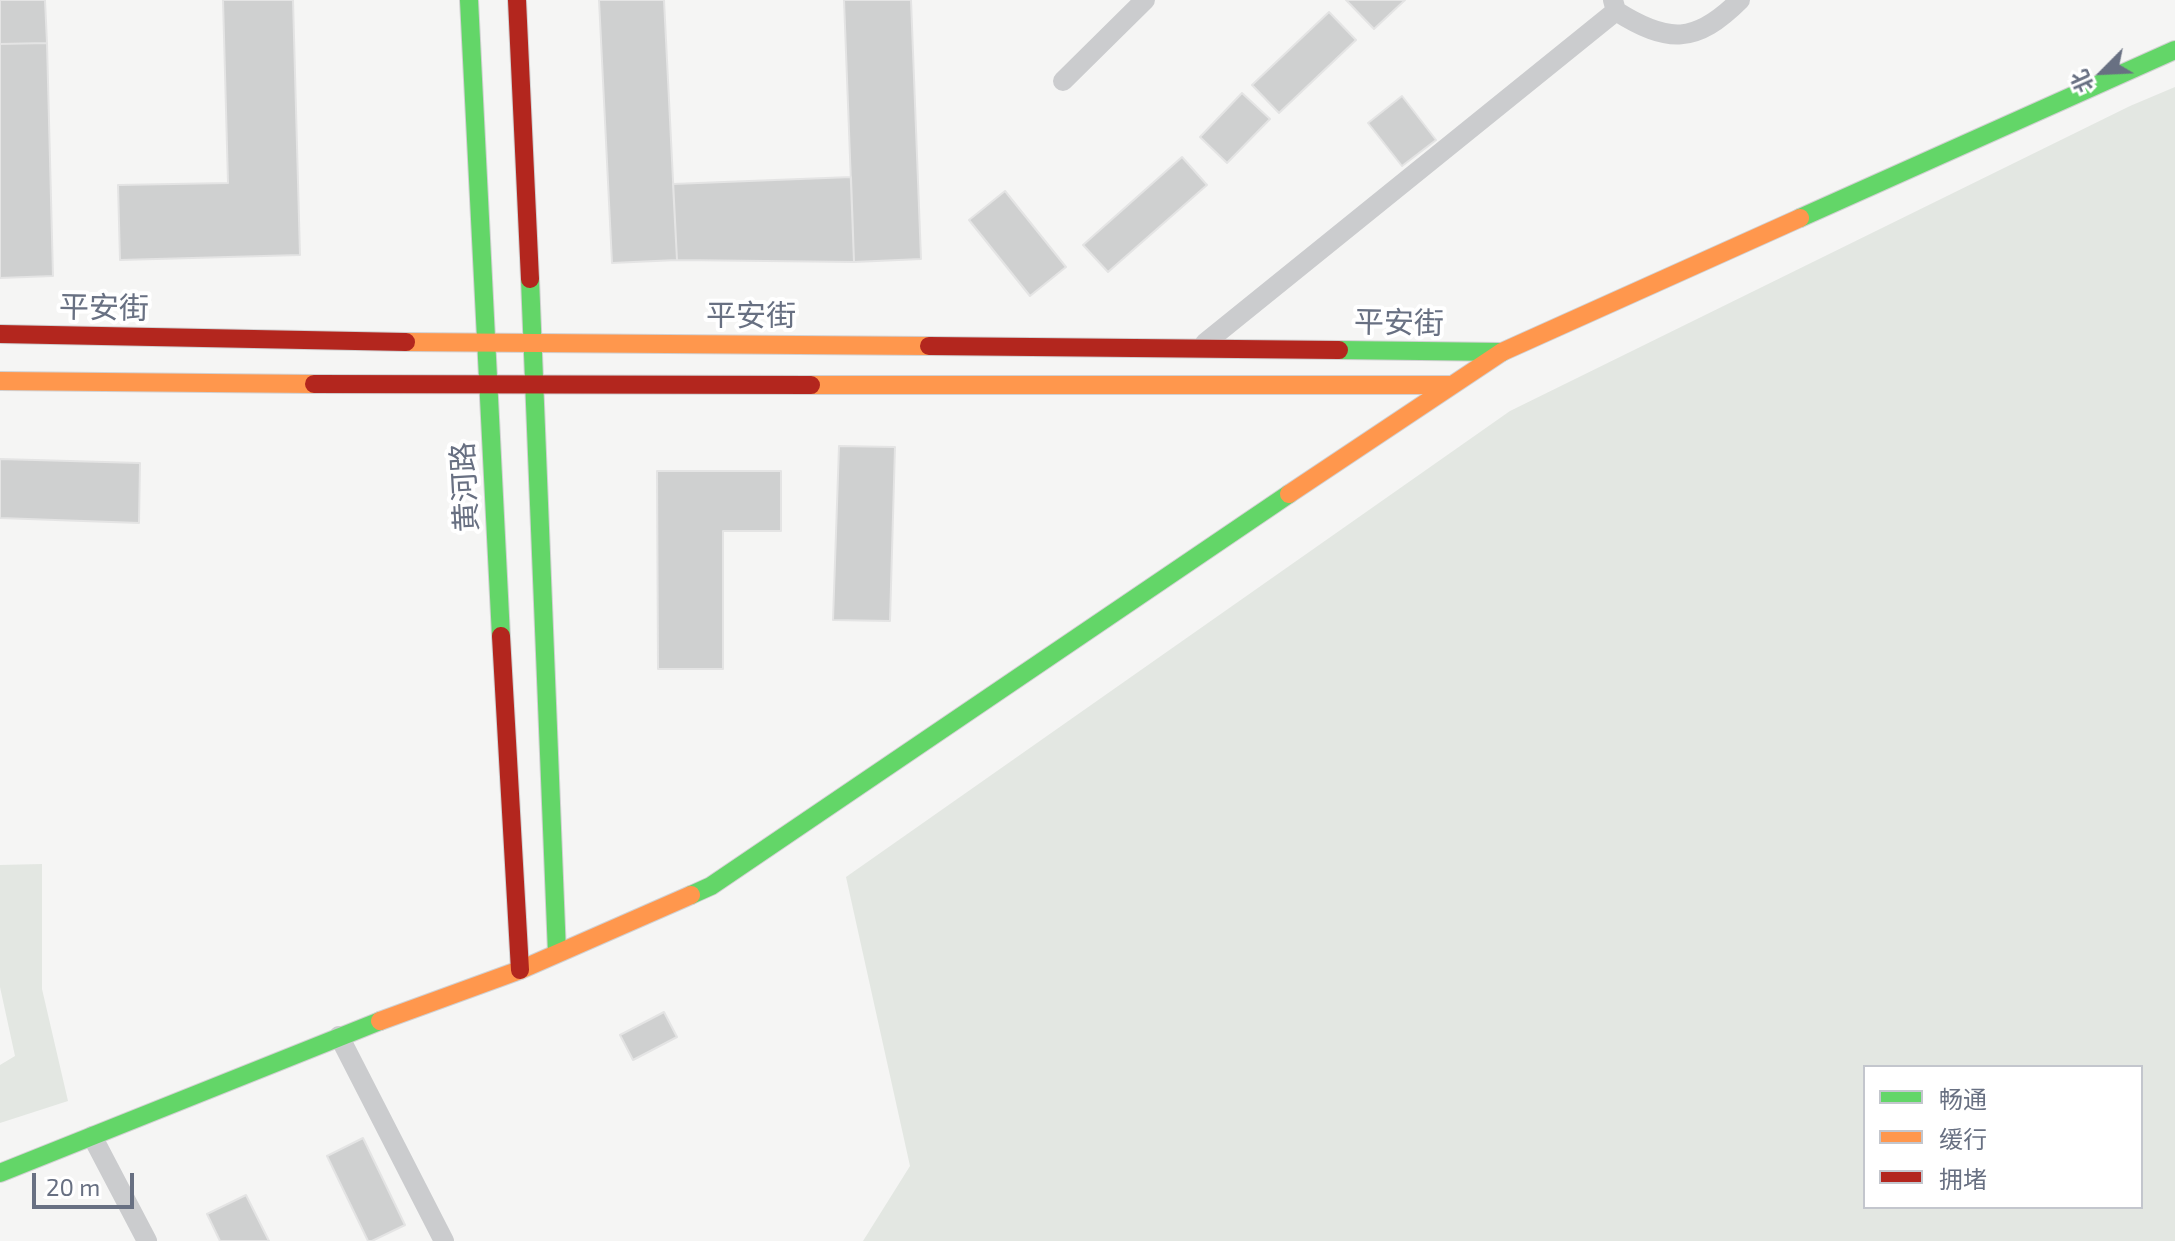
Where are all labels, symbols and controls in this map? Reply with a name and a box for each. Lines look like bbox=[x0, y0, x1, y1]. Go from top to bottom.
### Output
north arrow bbox=[2063, 32, 2143, 112]
text: 北 bbox=[2065, 66, 2097, 97]
street label: 平安街 bbox=[59, 289, 149, 327]
street label: 平安街 bbox=[706, 298, 796, 334]
street label: 平安街 bbox=[1354, 304, 1444, 342]
street label: 黄河路 bbox=[445, 441, 485, 533]
legend bbox=[1863, 1065, 2143, 1209]
text: 畅通 bbox=[1939, 1084, 1987, 1113]
text: 缓行 bbox=[1939, 1124, 1987, 1153]
scale bar bbox=[36, 1157, 138, 1207]
text: 拥堵 bbox=[1939, 1164, 1987, 1193]
text: 20 m bbox=[46, 1172, 100, 1201]

